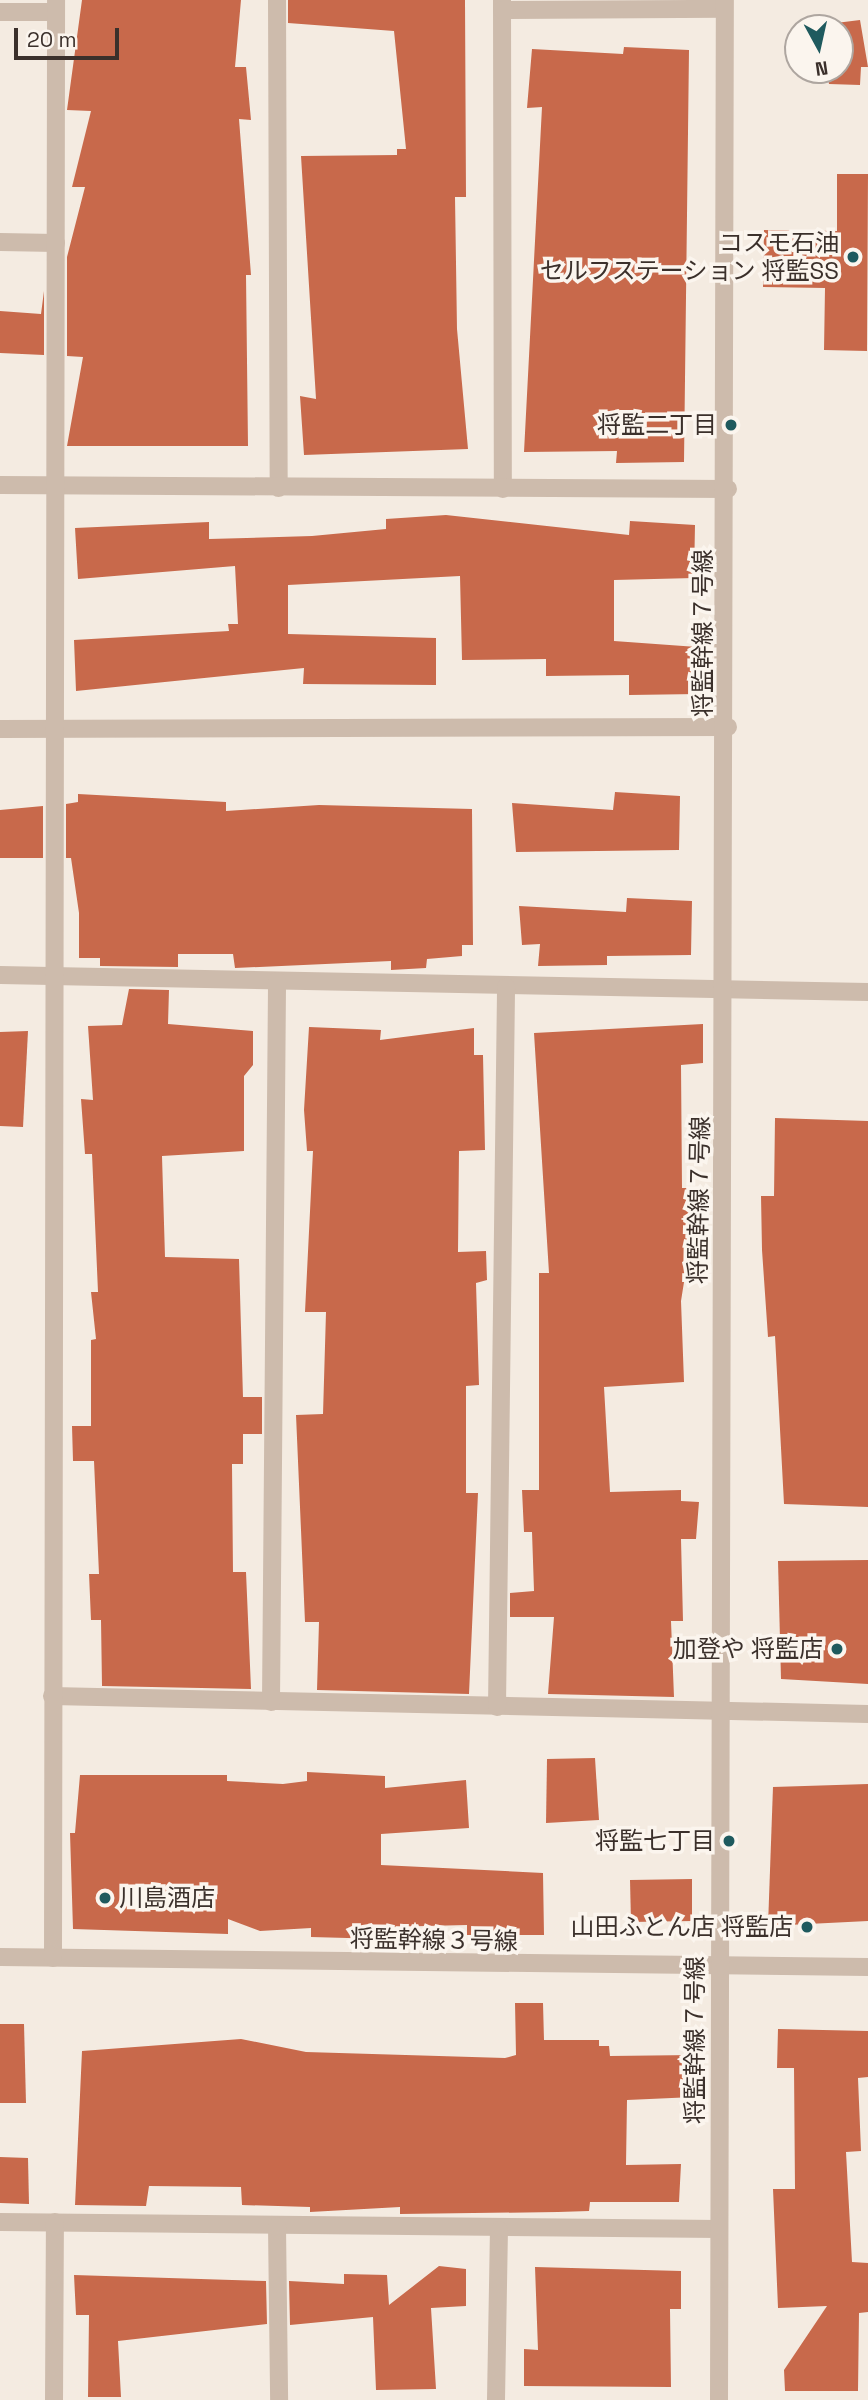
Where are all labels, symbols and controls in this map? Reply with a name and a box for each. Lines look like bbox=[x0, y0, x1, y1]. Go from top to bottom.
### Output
scale bar bbox=[18, 14, 122, 58]
north arrow bbox=[784, 14, 854, 84]
text: 20 m bbox=[27, 26, 77, 53]
text: N bbox=[814, 55, 830, 82]
place label: コスモ石油 セルフステーション 将監SS bbox=[539, 229, 839, 285]
marker: コスモ石油 セルフステーション 将監SS bbox=[845, 249, 861, 265]
place label: 将監二丁目 bbox=[597, 411, 717, 439]
marker: 将監二丁目 bbox=[723, 417, 739, 433]
street label: 将監幹線７号線 bbox=[689, 549, 717, 717]
street label: 将監幹線７号線 bbox=[683, 1116, 715, 1284]
place label: 加登や 将監店 bbox=[673, 1635, 823, 1663]
marker: 加登や 将監店 bbox=[829, 1641, 845, 1657]
place label: 将監七丁目 bbox=[595, 1827, 715, 1855]
marker: 将監七丁目 bbox=[721, 1833, 737, 1849]
place label: 川島酒店 bbox=[119, 1884, 215, 1912]
marker: 川島酒店 bbox=[97, 1890, 113, 1906]
place label: 山田ふとん店 将監店 bbox=[571, 1913, 793, 1941]
marker: 山田ふとん店 将監店 bbox=[799, 1919, 815, 1935]
street label: 将監幹線３号線 bbox=[350, 1924, 518, 1956]
street label: 将監幹線７号線 bbox=[681, 1956, 709, 2124]

